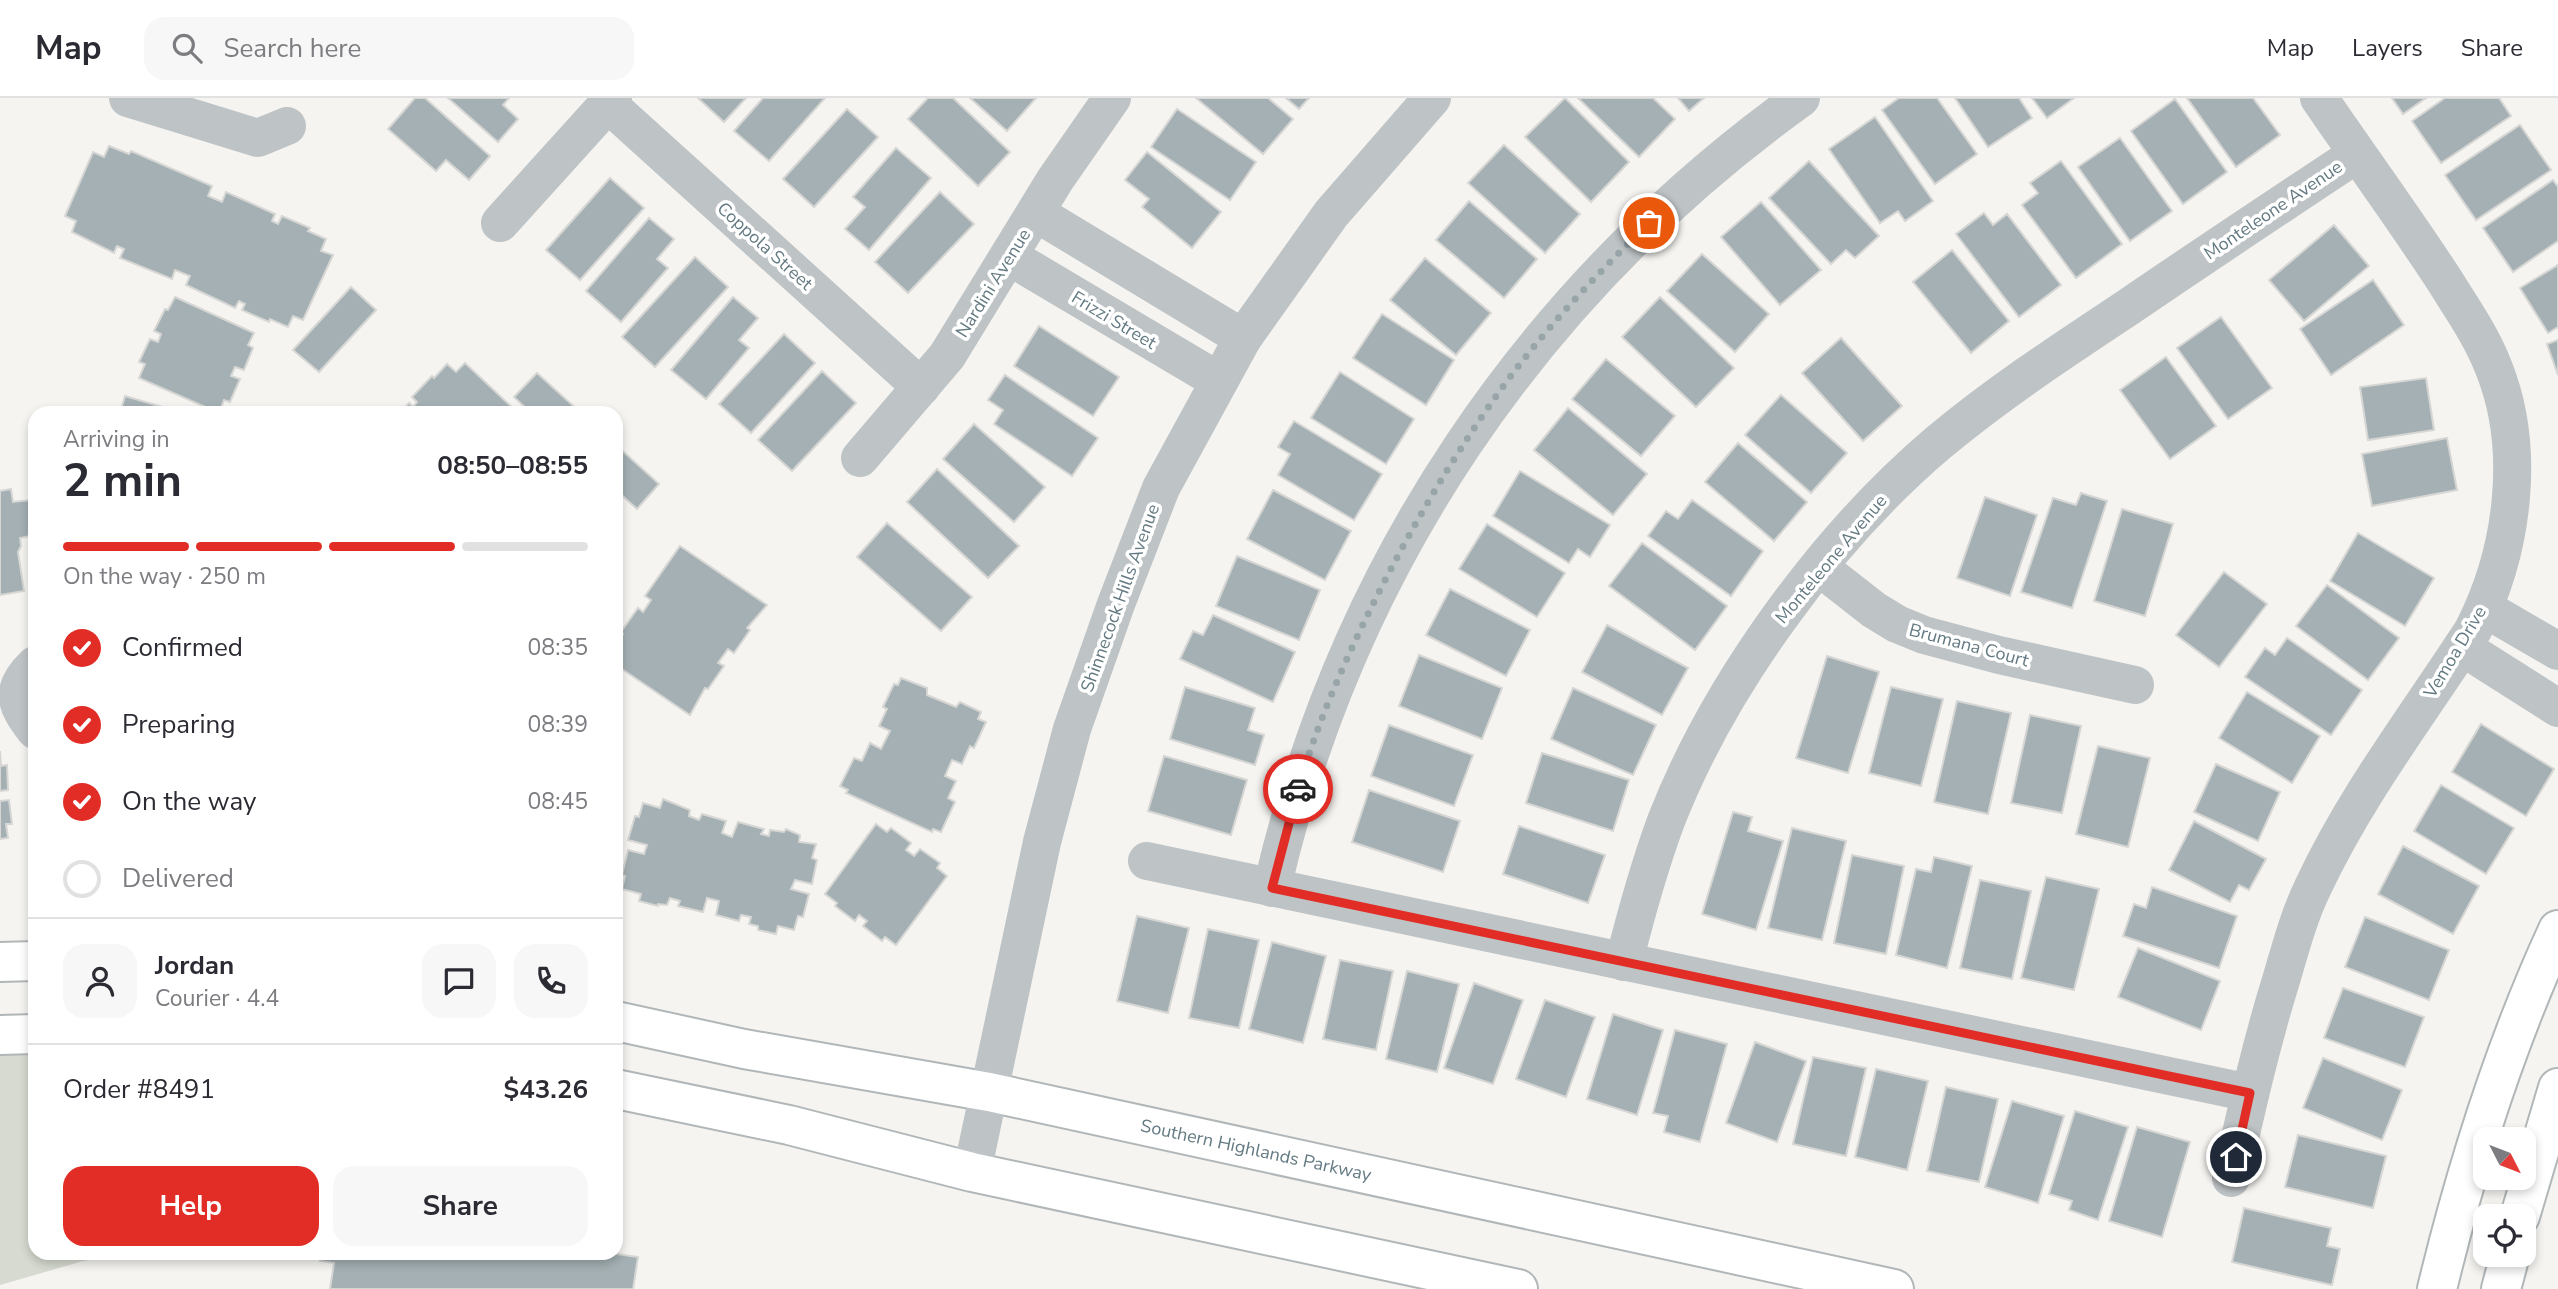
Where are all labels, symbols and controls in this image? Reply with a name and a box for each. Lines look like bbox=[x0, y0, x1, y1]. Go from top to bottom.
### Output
search box bbox=[144, 17, 634, 80]
text: Map bbox=[35, 26, 102, 71]
icon: search bbox=[168, 29, 206, 67]
text: Search here bbox=[224, 31, 361, 66]
text: Map bbox=[2267, 32, 2314, 64]
text: Layers bbox=[2352, 32, 2423, 64]
text: Share bbox=[2461, 32, 2523, 64]
street label: Monteleone Avenue bbox=[2199, 155, 2347, 265]
pin bbox=[1619, 193, 1679, 253]
street label: Coppola Street bbox=[712, 197, 819, 296]
icon: bag bbox=[1630, 204, 1668, 242]
street label: Nardini Avenue bbox=[950, 224, 1036, 342]
street label: Frizzi Street bbox=[1067, 285, 1161, 355]
text: Arriving in bbox=[63, 424, 170, 455]
text: 08:50–08:55 bbox=[437, 448, 588, 483]
text: 2 min bbox=[63, 449, 182, 512]
street label: Monteleone Avenue bbox=[1770, 489, 1892, 629]
street label: Shinnecock Hills Avenue bbox=[1075, 501, 1165, 695]
text: On the way · 250 m bbox=[63, 561, 266, 592]
street label: Vemoa Drive bbox=[2418, 602, 2492, 703]
street label: Brumana Court bbox=[1907, 618, 2032, 673]
icon: check bbox=[63, 629, 101, 667]
text: Confirmed bbox=[122, 630, 243, 665]
text: 08:35 bbox=[528, 632, 588, 663]
icon: check bbox=[63, 706, 101, 744]
text: Preparing bbox=[122, 707, 235, 742]
text: 08:39 bbox=[528, 709, 588, 740]
courier bbox=[1263, 754, 1333, 824]
icon: car bbox=[1279, 770, 1317, 808]
icon: check bbox=[63, 783, 101, 821]
text: On the way bbox=[122, 784, 256, 819]
text: 08:45 bbox=[528, 786, 588, 817]
text: Delivered bbox=[122, 861, 234, 896]
button: person bbox=[63, 944, 137, 1018]
button: chat bbox=[422, 944, 496, 1018]
button: phone bbox=[514, 944, 588, 1018]
text: Jordan bbox=[155, 948, 234, 983]
text: Courier · 4.4 bbox=[155, 983, 279, 1014]
text: Order #8491 bbox=[63, 1072, 215, 1107]
text: $43.26 bbox=[504, 1072, 588, 1107]
street label: Southern Highlands Parkway bbox=[1138, 1113, 1374, 1187]
pin bbox=[2206, 1127, 2266, 1187]
north arrow bbox=[2473, 1127, 2536, 1190]
map controls bbox=[2473, 1127, 2536, 1267]
icon: home bbox=[2217, 1138, 2255, 1176]
button: Help bbox=[63, 1166, 319, 1246]
button: Share bbox=[333, 1166, 588, 1246]
button: locate bbox=[2473, 1204, 2536, 1267]

